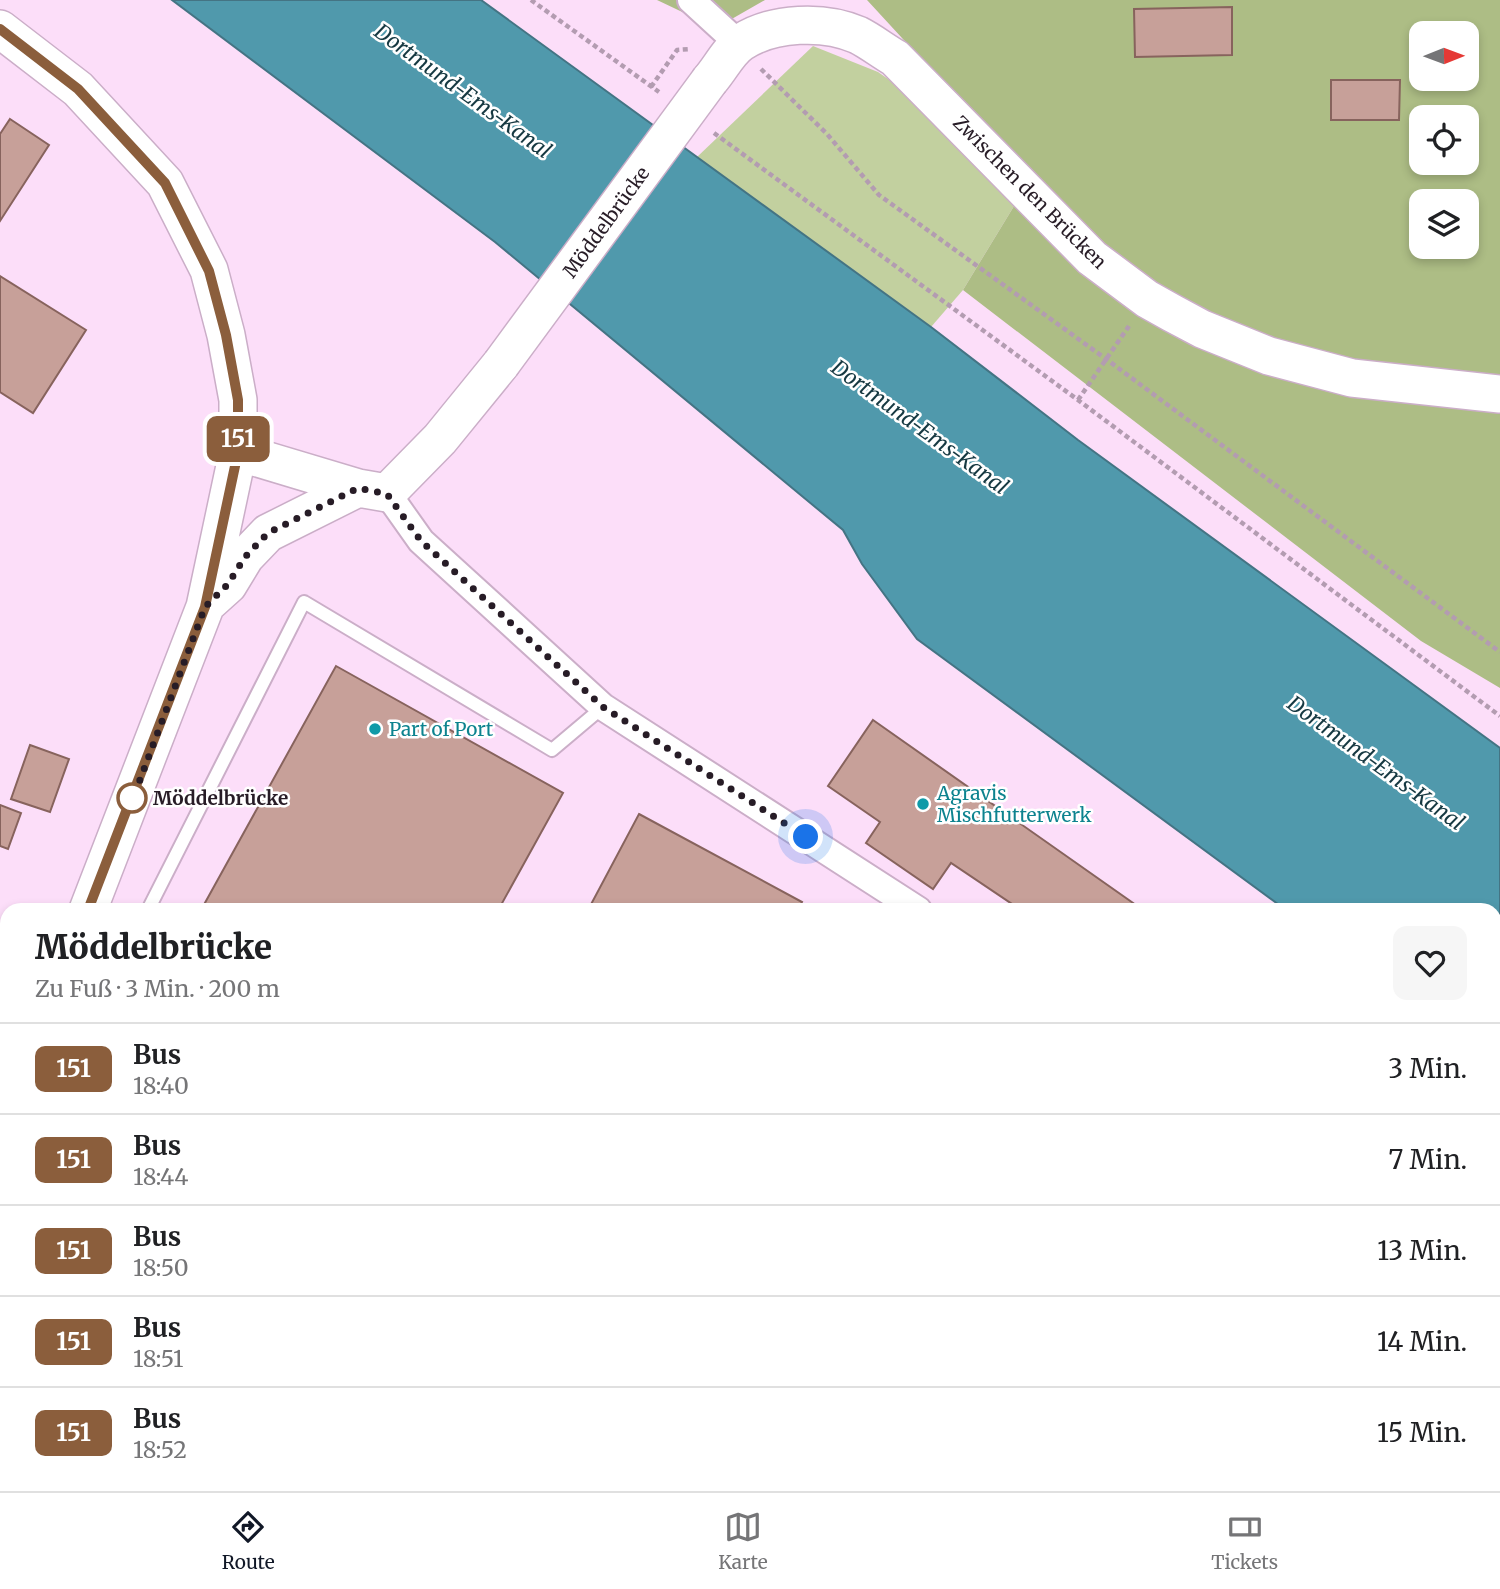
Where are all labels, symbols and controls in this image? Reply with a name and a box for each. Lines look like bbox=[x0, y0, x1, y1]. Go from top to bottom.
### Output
water label: Dortmund-Ems-Kanal bbox=[368, 17, 557, 164]
north arrow bbox=[1409, 21, 1479, 91]
map controls bbox=[1409, 21, 1479, 259]
button: locate bbox=[1409, 105, 1479, 175]
street label: Zwischen den Brücken bbox=[948, 110, 1112, 274]
street label: Möddelbrücke bbox=[558, 162, 654, 282]
button: layers bbox=[1409, 189, 1479, 259]
water label: Dortmund-Ems-Kanal bbox=[825, 353, 1014, 500]
line badge: 151 bbox=[198, 416, 278, 462]
text: 151 bbox=[221, 423, 255, 454]
water label: Dortmund-Ems-Kanal bbox=[1281, 689, 1470, 836]
place label: Part of Port bbox=[389, 717, 494, 741]
marker: Part of Port bbox=[367, 721, 383, 737]
place label: Agravis Mischfutterwerk bbox=[936, 781, 1092, 827]
marker: Möddelbrücke bbox=[117, 783, 147, 813]
place label: Möddelbrücke bbox=[153, 786, 288, 810]
marker: Agravis Mischfutterwerk bbox=[915, 796, 931, 812]
your location bbox=[788, 819, 823, 854]
button: heart bbox=[1393, 926, 1467, 1000]
text: Möddelbrücke bbox=[35, 927, 272, 968]
text: Zu Fuß · 3 Min. · 200 m bbox=[35, 974, 280, 1003]
text: Bus bbox=[133, 1038, 181, 1071]
text: 3 Min. bbox=[1388, 1052, 1467, 1085]
text: 151 bbox=[56, 1053, 91, 1084]
text: 18:40 bbox=[133, 1071, 189, 1100]
text: Bus bbox=[133, 1129, 181, 1162]
text: 7 Min. bbox=[1388, 1143, 1467, 1176]
text: 151 bbox=[56, 1144, 91, 1175]
text: 18:44 bbox=[133, 1162, 188, 1191]
text: Bus bbox=[133, 1220, 181, 1253]
text: 13 Min. bbox=[1377, 1234, 1467, 1267]
text: 151 bbox=[56, 1235, 91, 1266]
text: 18:50 bbox=[133, 1253, 189, 1282]
text: Bus bbox=[133, 1311, 181, 1344]
text: 14 Min. bbox=[1377, 1325, 1467, 1358]
text: 151 bbox=[56, 1326, 91, 1357]
text: 18:51 bbox=[133, 1344, 183, 1373]
text: Bus bbox=[133, 1402, 181, 1435]
text: 15 Min. bbox=[1377, 1416, 1467, 1449]
text: 151 bbox=[56, 1417, 91, 1448]
text: 18:52 bbox=[133, 1435, 187, 1464]
tab: Route bbox=[222, 1508, 275, 1574]
tab: Karte bbox=[718, 1508, 768, 1574]
tab: Tickets bbox=[1211, 1508, 1278, 1574]

